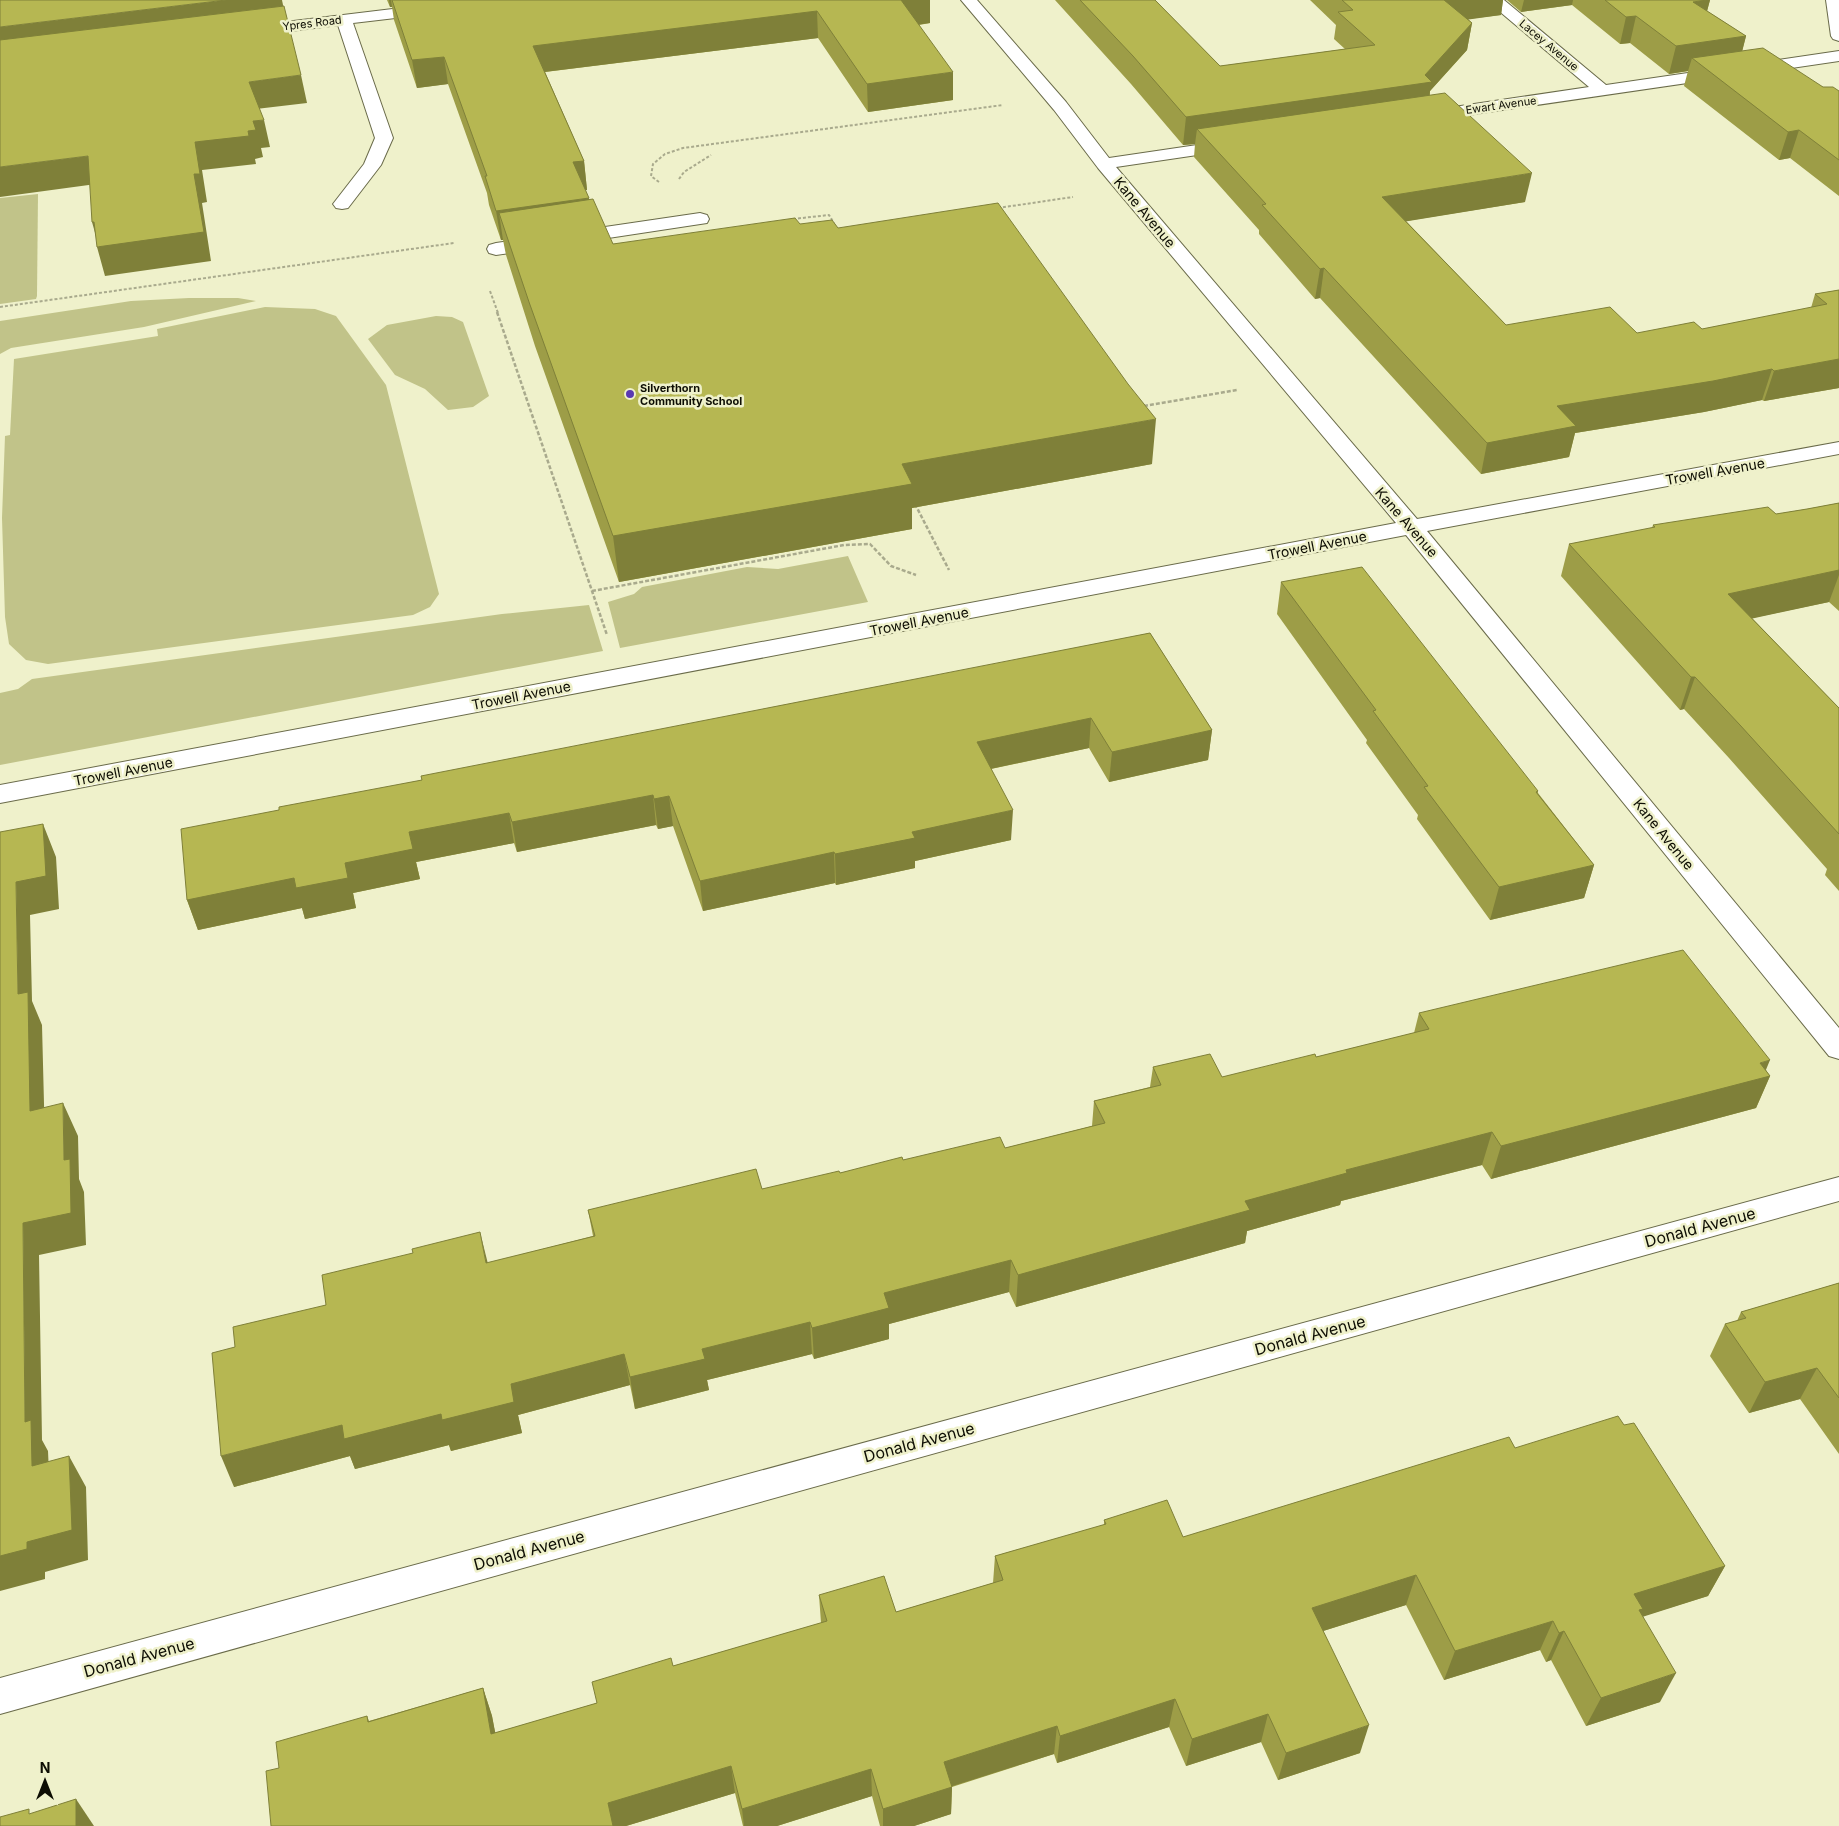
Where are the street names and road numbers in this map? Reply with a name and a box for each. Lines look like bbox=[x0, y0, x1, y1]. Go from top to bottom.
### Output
street label: Ypres Road bbox=[282, 12, 342, 34]
street label: Lacey Avenue bbox=[1517, 16, 1581, 74]
street label: Ewart Avenue bbox=[1465, 93, 1537, 117]
street label: Kane Avenue bbox=[1111, 173, 1179, 251]
street label: Trowell Avenue bbox=[1664, 454, 1766, 488]
street label: Kane Avenue bbox=[1372, 484, 1442, 560]
street label: Trowell Avenue bbox=[1266, 527, 1368, 563]
street label: Trowell Avenue bbox=[868, 603, 970, 639]
street label: Trowell Avenue bbox=[470, 677, 572, 713]
street label: Trowell Avenue bbox=[72, 753, 174, 789]
street label: Kane Avenue bbox=[1630, 795, 1698, 873]
street label: Donald Avenue bbox=[1642, 1203, 1758, 1251]
street label: Donald Avenue bbox=[1252, 1311, 1368, 1359]
street label: Donald Avenue bbox=[861, 1418, 977, 1466]
street label: Donald Avenue bbox=[471, 1526, 587, 1574]
street label: Donald Avenue bbox=[81, 1633, 197, 1681]

